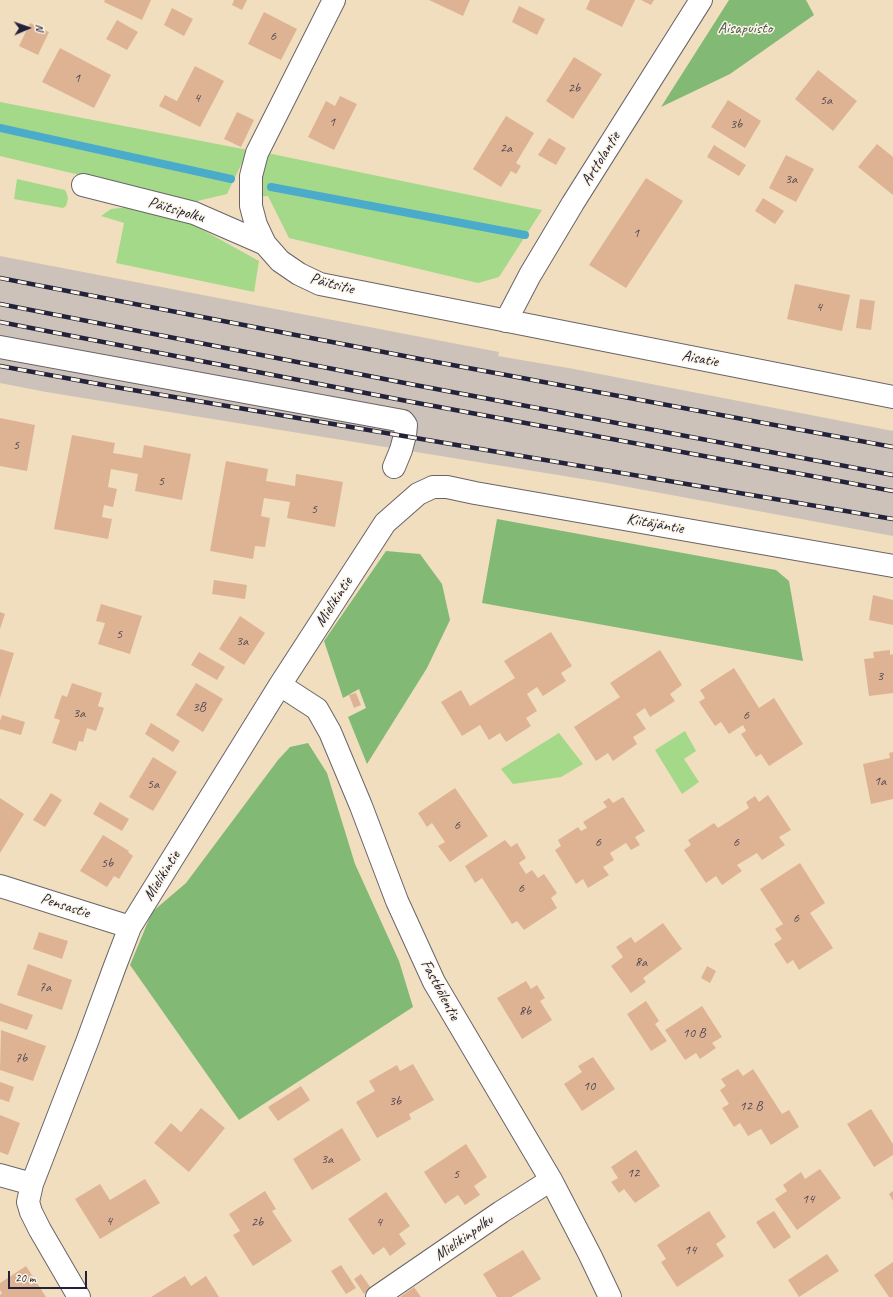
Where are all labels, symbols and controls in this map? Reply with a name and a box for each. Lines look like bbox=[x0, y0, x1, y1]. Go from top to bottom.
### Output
north arrow bbox=[8, 8, 48, 48]
park label: Aisapuisto bbox=[718, 19, 772, 39]
text: N bbox=[33, 24, 47, 31]
house number: 6 bbox=[270, 28, 276, 44]
house number: 1 bbox=[74, 70, 80, 86]
house number: 2b bbox=[568, 80, 580, 96]
house number: 4 bbox=[194, 90, 200, 106]
house number: 5a bbox=[820, 92, 832, 108]
house number: 1 bbox=[329, 114, 335, 130]
house number: 3b bbox=[730, 116, 742, 132]
street label: Arttolantie bbox=[577, 129, 625, 189]
house number: 2a bbox=[500, 140, 512, 156]
house number: 3a bbox=[785, 171, 797, 187]
street label: Päitsipolku bbox=[146, 193, 206, 227]
house number: 1 bbox=[633, 225, 639, 241]
street label: Päitsitie bbox=[308, 269, 356, 299]
house number: 4 bbox=[816, 299, 822, 315]
street label: Aisatie bbox=[680, 346, 720, 372]
house number: 5 bbox=[13, 437, 19, 453]
house number: 5 bbox=[158, 473, 164, 489]
house number: 5 bbox=[311, 501, 317, 517]
street label: Kiitäjäntie bbox=[625, 510, 685, 538]
street label: Mielikintie bbox=[311, 574, 357, 630]
house number: 5 bbox=[116, 626, 122, 642]
house number: 3a bbox=[236, 633, 248, 649]
house number: 3 bbox=[877, 668, 883, 684]
house number: 3B bbox=[192, 699, 206, 715]
house number: 3a bbox=[73, 705, 85, 721]
house number: 6 bbox=[743, 707, 749, 723]
house number: 1a bbox=[874, 773, 886, 789]
house number: 5a bbox=[147, 776, 159, 792]
house number: 6 bbox=[454, 817, 460, 833]
house number: 6 bbox=[595, 834, 601, 850]
house number: 6 bbox=[733, 834, 739, 850]
street label: Mielikintie bbox=[139, 848, 185, 904]
house number: 5b bbox=[101, 855, 113, 871]
house number: 6 bbox=[518, 880, 524, 896]
street label: Pensastie bbox=[38, 889, 92, 923]
house number: 6 bbox=[793, 910, 799, 926]
house number: 8a bbox=[635, 954, 647, 970]
street label: Fastbölentie bbox=[416, 956, 464, 1024]
house number: 7a bbox=[39, 979, 51, 995]
house number: 8b bbox=[519, 1003, 531, 1019]
house number: 10 B bbox=[682, 1025, 706, 1041]
house number: 7b bbox=[15, 1050, 27, 1066]
house number: 10 bbox=[583, 1078, 595, 1094]
house number: 3b bbox=[389, 1093, 401, 1109]
house number: 12 B bbox=[739, 1098, 763, 1114]
house number: 3a bbox=[321, 1151, 333, 1167]
house number: 12 bbox=[627, 1165, 639, 1181]
house number: 5 bbox=[453, 1166, 459, 1182]
house number: 14 bbox=[802, 1191, 814, 1207]
street label: Mielikinpolku bbox=[431, 1211, 497, 1265]
house number: 4 bbox=[106, 1213, 112, 1229]
house number: 2b bbox=[251, 1214, 263, 1230]
house number: 4 bbox=[376, 1214, 382, 1230]
house number: 14 bbox=[684, 1242, 696, 1258]
scale bar bbox=[10, 1263, 89, 1289]
text: 20 m bbox=[15, 1270, 35, 1286]

